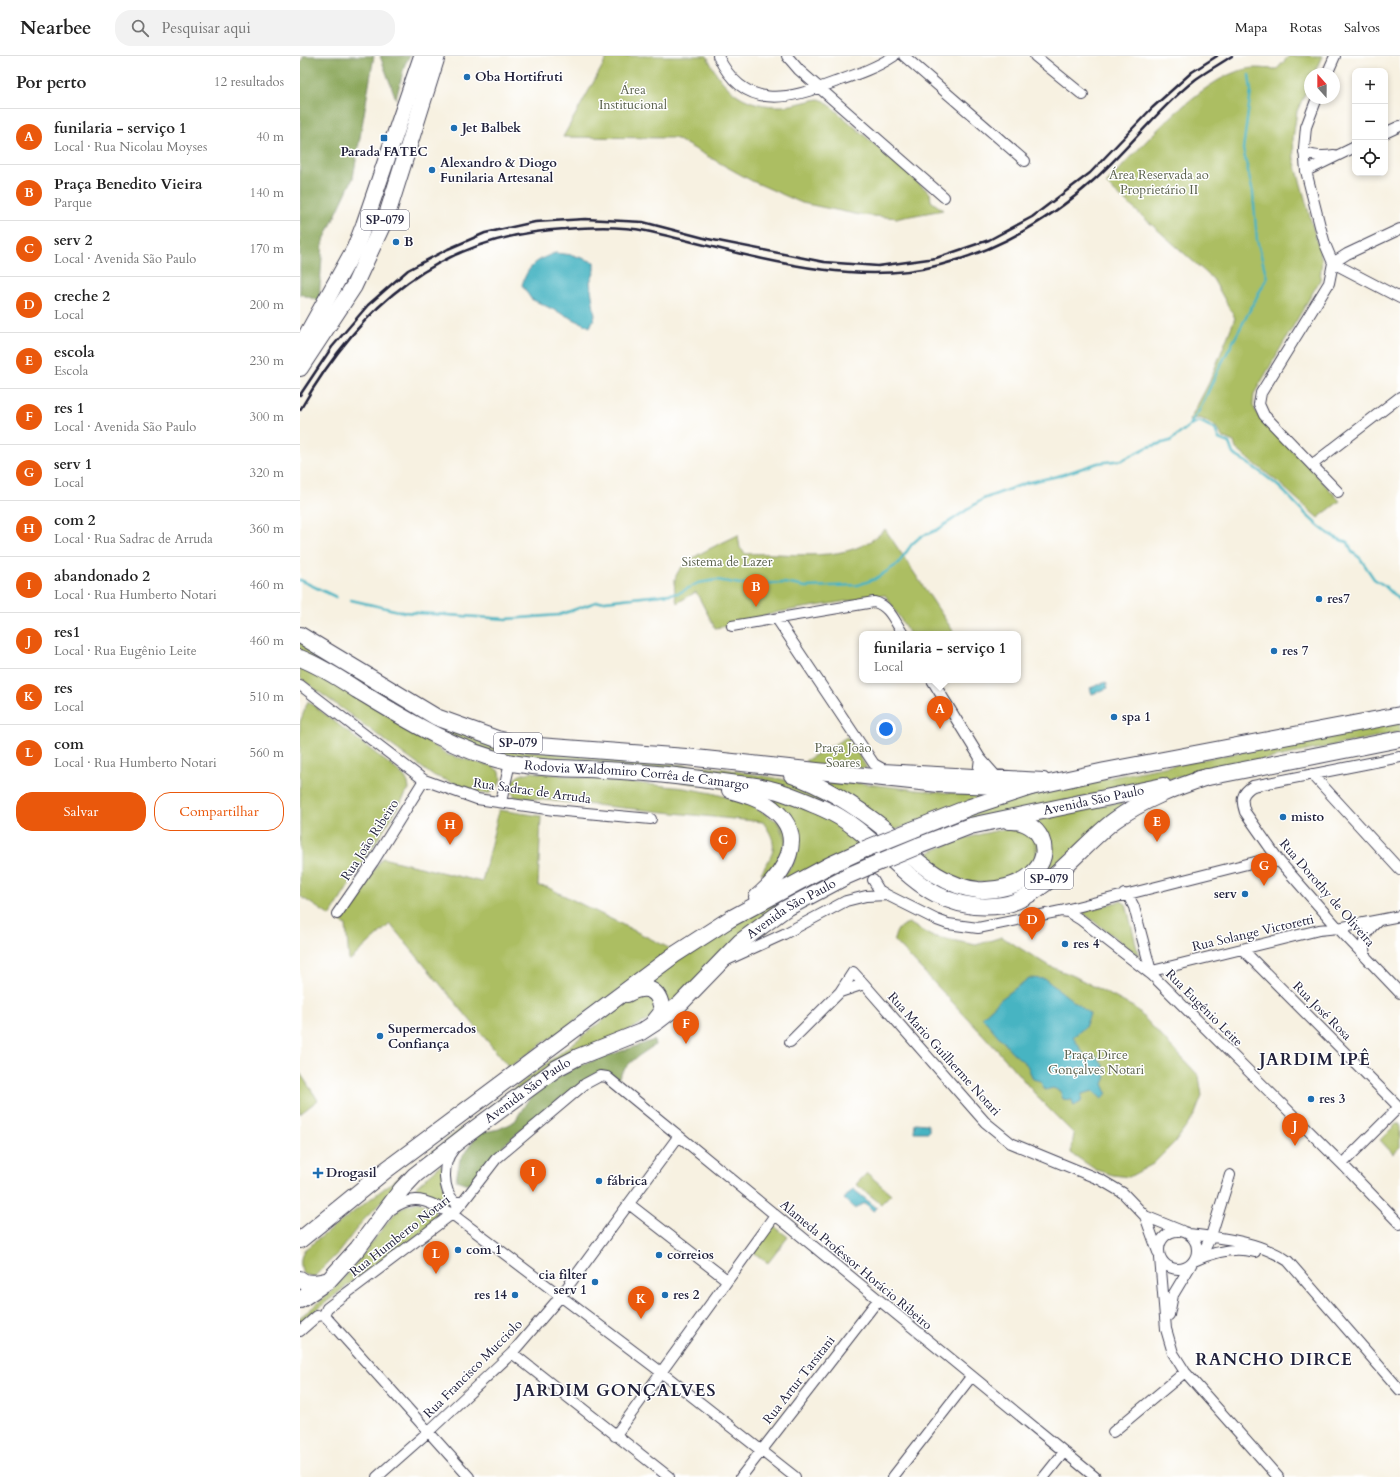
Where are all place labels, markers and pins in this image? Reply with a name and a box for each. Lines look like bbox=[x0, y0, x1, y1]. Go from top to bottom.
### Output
place label: Oba Hortifruti bbox=[475, 68, 563, 86]
marker: Oba Hortifruti bbox=[462, 72, 472, 82]
place label: Jet Balbek bbox=[460, 119, 522, 137]
marker: Jet Balbek bbox=[449, 123, 459, 133]
marker: Parada FATEC bbox=[379, 133, 389, 143]
place label: Parada FATEC bbox=[340, 143, 428, 161]
place label: Alexandro & Diogo Funilaria Artesanal bbox=[440, 154, 557, 187]
marker: Alexandro & Diogo Funilaria Artesanal bbox=[427, 165, 437, 175]
place label: B bbox=[404, 233, 413, 251]
marker: B bbox=[391, 237, 401, 247]
pin: B bbox=[743, 574, 769, 607]
place label: res7 bbox=[1327, 590, 1350, 608]
marker: res7 bbox=[1314, 594, 1324, 604]
place label: res 7 bbox=[1282, 642, 1309, 660]
marker: res 7 bbox=[1269, 646, 1279, 656]
pin: A bbox=[927, 696, 953, 729]
place label: spa 1 bbox=[1122, 708, 1151, 726]
marker: spa 1 bbox=[1109, 712, 1119, 722]
place label: misto bbox=[1291, 808, 1324, 826]
pin: E bbox=[1144, 809, 1170, 842]
pin: H bbox=[437, 812, 463, 845]
marker: misto bbox=[1278, 812, 1288, 822]
pin: C bbox=[710, 827, 736, 860]
pin: G bbox=[1251, 853, 1277, 886]
place label: serv bbox=[1214, 885, 1238, 903]
marker: serv bbox=[1240, 889, 1250, 899]
pin: D bbox=[1019, 907, 1045, 940]
place label: res 4 bbox=[1073, 935, 1100, 953]
marker: res 4 bbox=[1060, 939, 1070, 949]
pin: F bbox=[673, 1011, 699, 1044]
place label: Supermercados Confiança bbox=[388, 1020, 476, 1053]
marker: Supermercados Confiança bbox=[375, 1031, 385, 1041]
place label: res 3 bbox=[1319, 1090, 1346, 1108]
marker: res 3 bbox=[1306, 1094, 1316, 1104]
pin: J bbox=[1282, 1113, 1308, 1146]
pin: I bbox=[520, 1159, 546, 1192]
place label: Drogasil bbox=[326, 1164, 377, 1182]
marker: Drogasil bbox=[313, 1168, 323, 1178]
place label: fábrica bbox=[607, 1172, 648, 1190]
marker: fábrica bbox=[594, 1176, 604, 1186]
pin: L bbox=[423, 1241, 449, 1274]
place label: com 1 bbox=[466, 1241, 502, 1259]
marker: com 1 bbox=[453, 1245, 463, 1255]
place label: correios bbox=[667, 1246, 714, 1264]
marker: correios bbox=[654, 1250, 664, 1260]
place label: cia filter serv 1 bbox=[539, 1266, 588, 1299]
marker: cia filter serv 1 bbox=[590, 1277, 600, 1287]
place label: res 14 bbox=[474, 1286, 507, 1304]
pin: K bbox=[628, 1286, 654, 1319]
place label: res 2 bbox=[673, 1286, 700, 1304]
marker: res 14 bbox=[510, 1290, 520, 1300]
marker: res 2 bbox=[660, 1290, 670, 1300]

